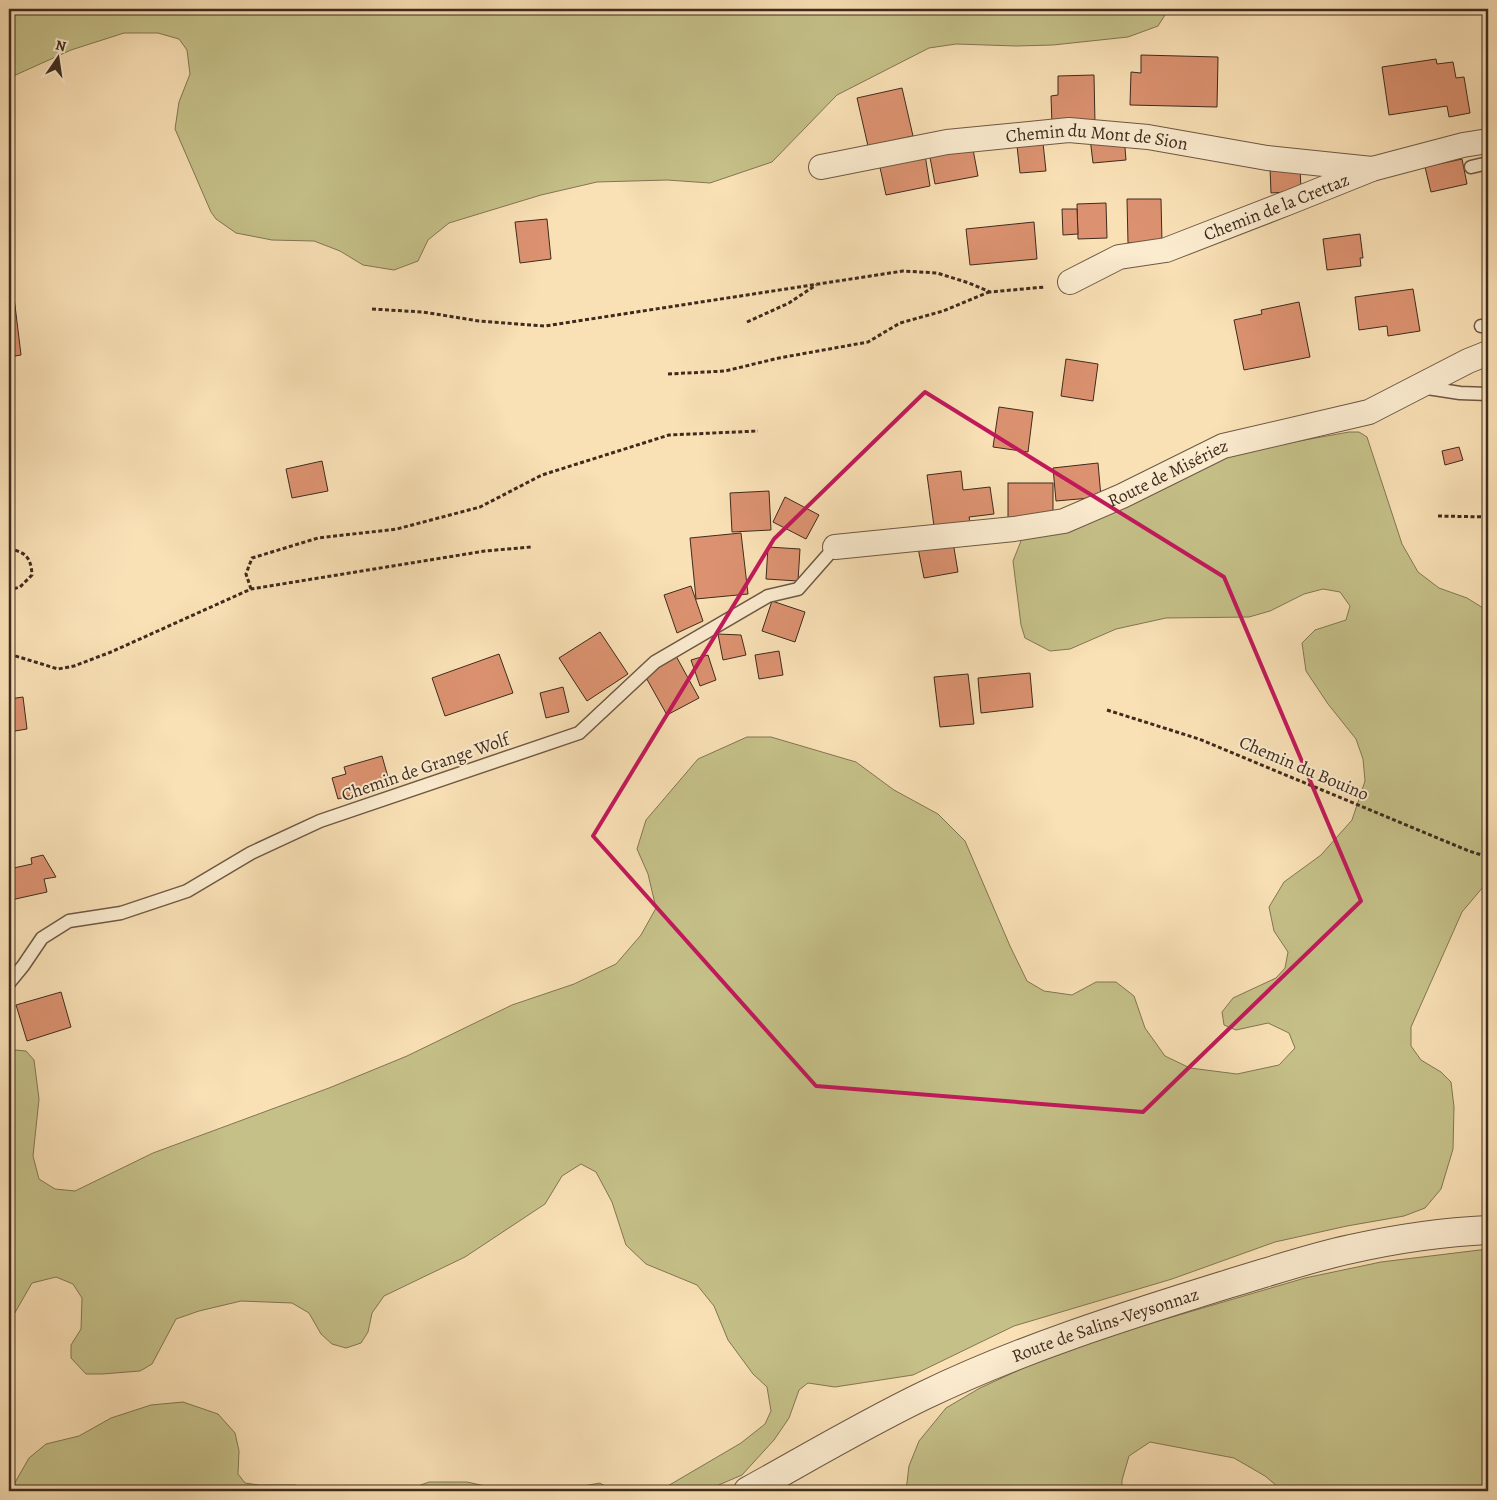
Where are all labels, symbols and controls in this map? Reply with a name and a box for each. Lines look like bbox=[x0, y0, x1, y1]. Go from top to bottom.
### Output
north arrow bbox=[32, 32, 82, 82]
text: N bbox=[54, 35, 68, 56]
street label: Chemin du Mont de Sion bbox=[1004, 118, 1190, 156]
street label: Chemin de la Crettaz bbox=[1200, 167, 1353, 246]
street label: Route de Misériez bbox=[1104, 433, 1230, 513]
street label: Chemin de Grange Wolf bbox=[338, 726, 515, 807]
street label: Chemin du Bouino bbox=[1236, 730, 1372, 806]
street label: Route de Salins-Veysonnaz bbox=[1008, 1282, 1202, 1368]

